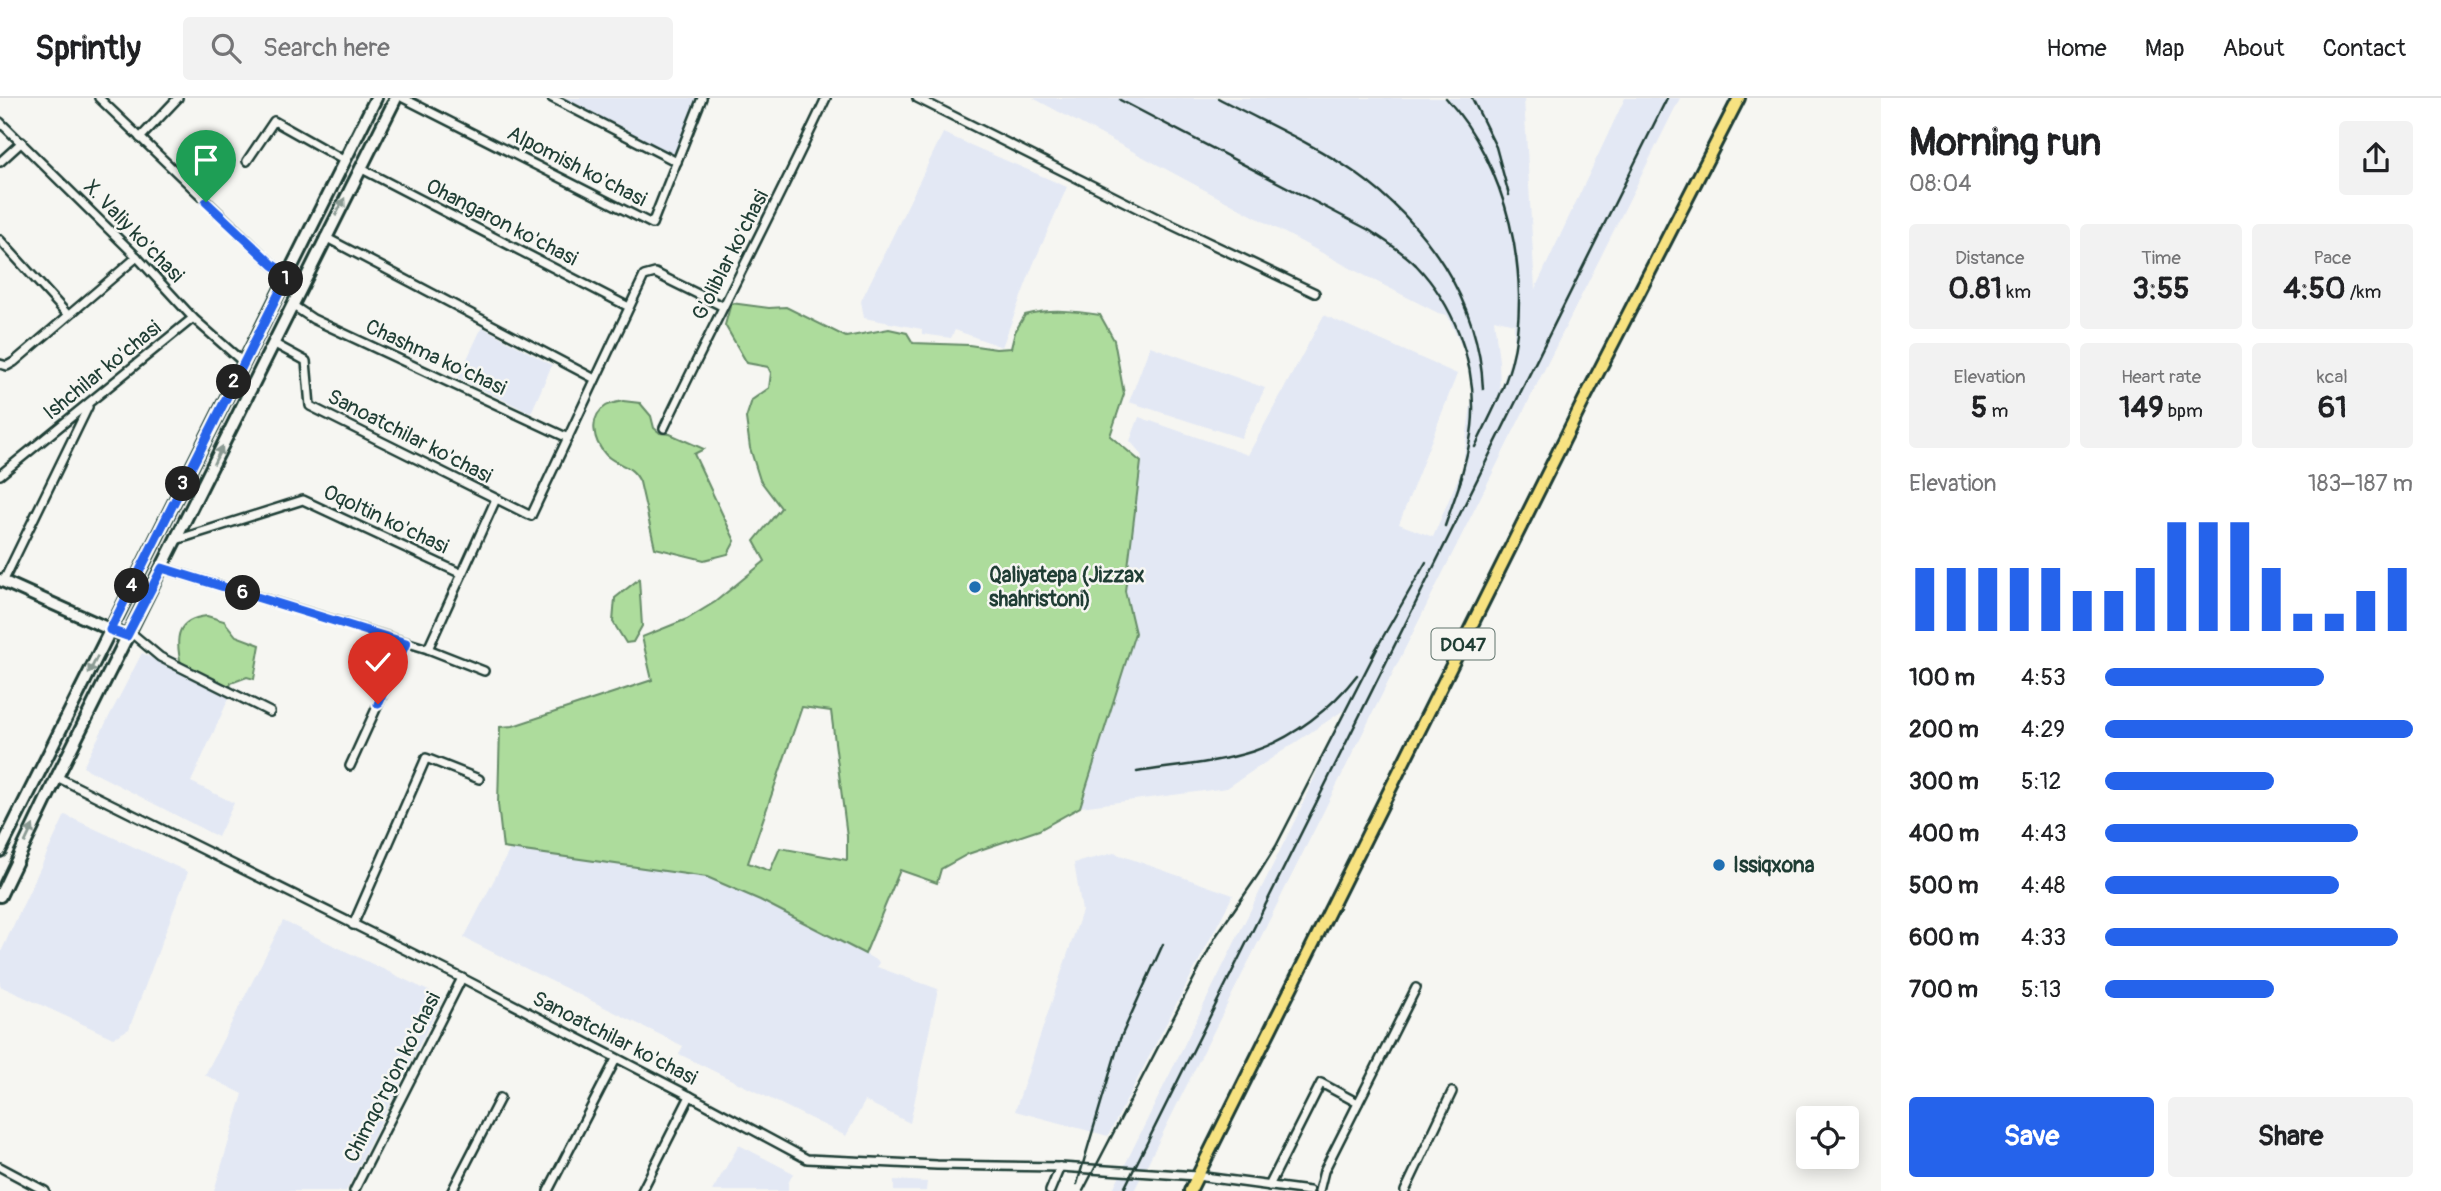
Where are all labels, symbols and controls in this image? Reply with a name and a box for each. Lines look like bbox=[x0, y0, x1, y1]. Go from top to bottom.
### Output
search box bbox=[183, 17, 673, 80]
text: Sprintly bbox=[35, 28, 141, 69]
icon: search bbox=[207, 29, 245, 67]
text: Search here bbox=[263, 32, 390, 64]
text: Home bbox=[2046, 34, 2107, 63]
text: Map bbox=[2145, 34, 2185, 63]
text: About bbox=[2223, 34, 2285, 63]
text: Contact bbox=[2323, 34, 2406, 63]
text: Morning run bbox=[1909, 119, 2101, 167]
street label: Alpomish ko'chasi bbox=[502, 120, 651, 213]
button: share bbox=[2339, 121, 2413, 195]
pin bbox=[176, 130, 236, 202]
icon: arrive bbox=[187, 141, 225, 179]
text: 08:04 bbox=[1909, 169, 1972, 198]
street label: Ohangaron ko'chasi bbox=[421, 173, 582, 272]
street label: X. Valiy ko'chasi bbox=[78, 174, 190, 289]
street label: G'oliblar ko'chasi bbox=[686, 185, 775, 325]
one-way arrow bbox=[335, 197, 346, 217]
text: Distance bbox=[1955, 246, 2024, 270]
text: Time bbox=[2141, 246, 2181, 270]
text: Pace bbox=[2314, 246, 2351, 270]
pin: 1 bbox=[268, 262, 304, 296]
text: 1 bbox=[282, 266, 289, 290]
text: 0.81 bbox=[1948, 270, 2002, 307]
text: 3:55 bbox=[2132, 270, 2190, 307]
text: 4:50 bbox=[2283, 270, 2346, 307]
text: km bbox=[2002, 280, 2031, 304]
text: /km bbox=[2346, 280, 2381, 304]
street label: Chashma ko'chasi bbox=[361, 313, 511, 402]
street label: Ishchilar ko'chasi bbox=[38, 314, 167, 426]
pin: 2 bbox=[216, 364, 252, 400]
text: Elevation bbox=[1953, 365, 2026, 389]
text: Heart rate bbox=[2121, 365, 2201, 389]
text: kcal bbox=[2317, 365, 2348, 389]
text: 2 bbox=[228, 369, 239, 393]
street label: Sanoatchilar ko'chasi bbox=[323, 383, 497, 490]
text: 5 bbox=[1971, 389, 1987, 426]
text: 149 bbox=[2119, 389, 2164, 426]
text: 61 bbox=[2318, 389, 2347, 426]
text: m bbox=[1987, 399, 2008, 423]
text: bpm bbox=[2164, 399, 2203, 423]
one-way arrow bbox=[212, 445, 223, 465]
pin: 3 bbox=[166, 466, 200, 502]
text: Elevation bbox=[1909, 469, 1997, 498]
text: 183–187 m bbox=[2308, 469, 2413, 498]
text: 3 bbox=[177, 471, 188, 495]
street label: Oqoltin ko'chasi bbox=[319, 479, 453, 560]
place label: Qaliyatepa (Jizzax shahristoni) bbox=[989, 562, 1144, 613]
pin: 4 bbox=[114, 568, 150, 603]
text: 4 bbox=[126, 573, 137, 597]
pin: 6 bbox=[226, 575, 260, 610]
marker: Qaliyatepa (Jizzax shahristoni) bbox=[967, 579, 983, 595]
text: 6 bbox=[237, 580, 248, 604]
road number: D047 bbox=[1432, 628, 1494, 660]
pin bbox=[348, 632, 408, 704]
icon: check bbox=[359, 643, 397, 681]
one-way arrow bbox=[87, 655, 98, 675]
text: 100 m bbox=[1909, 663, 1975, 692]
text: 4:53 bbox=[2021, 663, 2066, 692]
text: 200 m bbox=[1909, 715, 1979, 744]
text: 4:29 bbox=[2021, 715, 2065, 744]
text: 300 m bbox=[1909, 767, 1979, 796]
text: 5:12 bbox=[2021, 767, 2061, 796]
text: 400 m bbox=[1909, 819, 1979, 848]
text: 4:43 bbox=[2021, 819, 2067, 848]
one-way arrow bbox=[24, 824, 35, 844]
place label: Issiqxona bbox=[1733, 852, 1815, 879]
marker: Issiqxona bbox=[1711, 857, 1727, 873]
text: 500 m bbox=[1909, 871, 1978, 900]
text: 4:48 bbox=[2021, 871, 2065, 900]
text: 600 m bbox=[1909, 923, 1979, 952]
text: 4:33 bbox=[2021, 923, 2066, 952]
text: 700 m bbox=[1909, 975, 1978, 1004]
text: 5:13 bbox=[2021, 975, 2061, 1004]
street label: Sanoatchilar ko'chasi bbox=[528, 985, 702, 1092]
street label: Chimqo'rg'on ko'chasi bbox=[338, 987, 447, 1167]
button: Save bbox=[1909, 1097, 2154, 1177]
button: Share bbox=[2168, 1097, 2413, 1177]
map controls bbox=[1796, 1106, 1859, 1169]
button: locate bbox=[1796, 1106, 1859, 1169]

